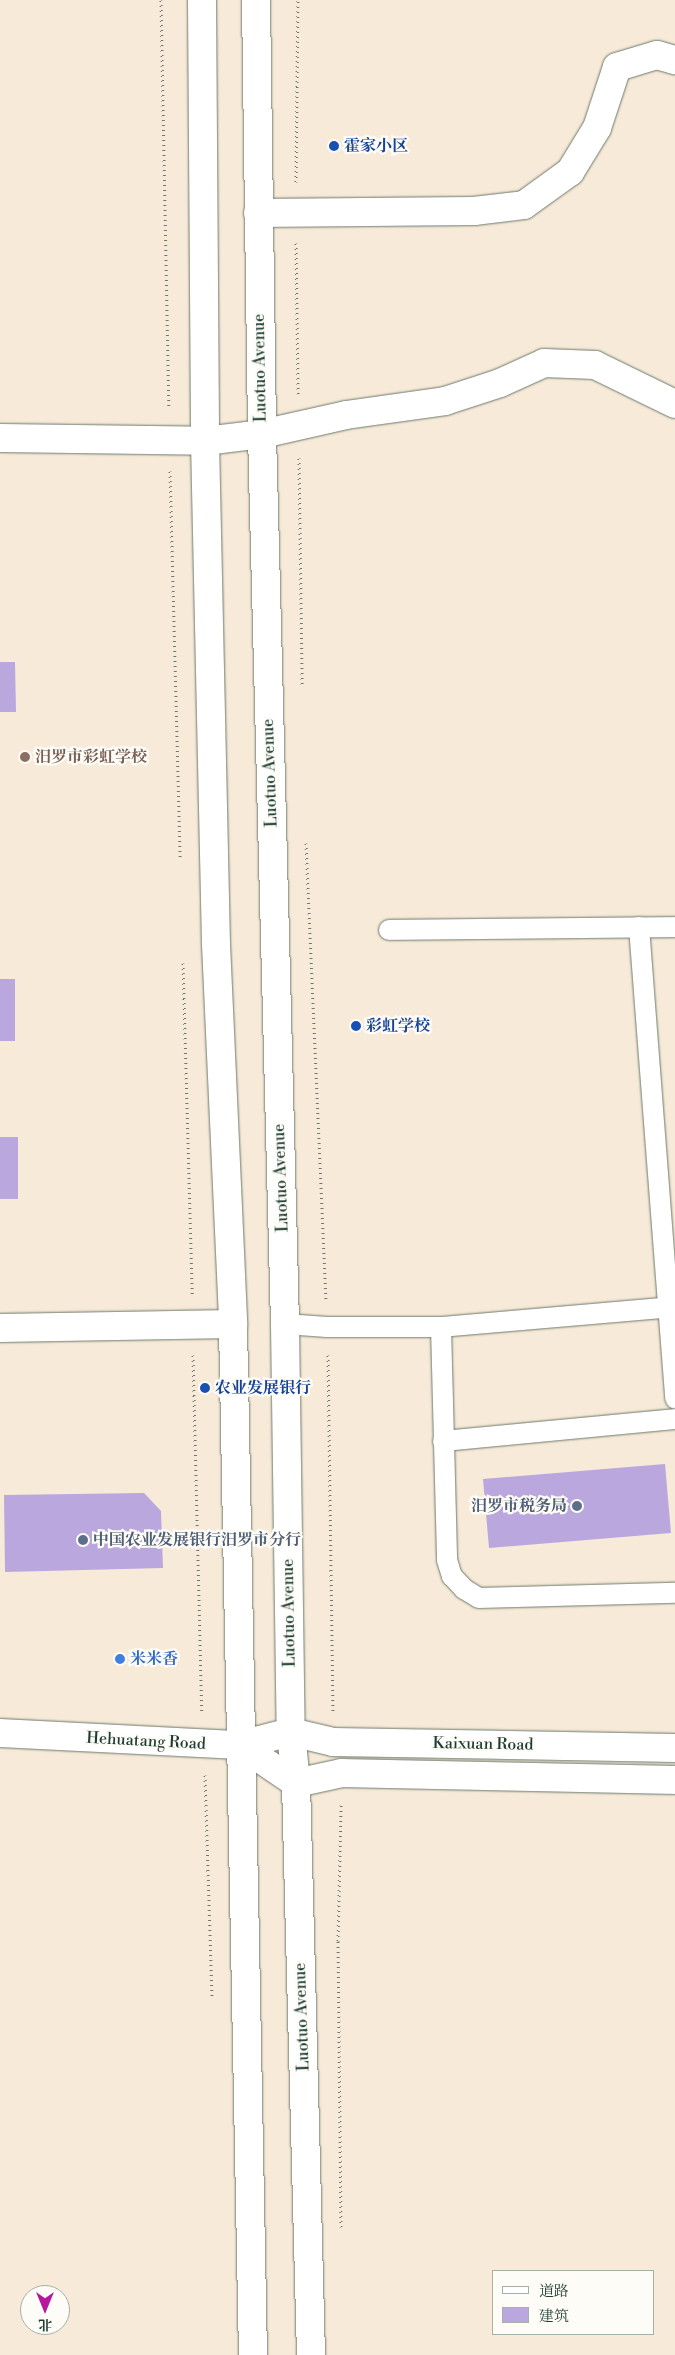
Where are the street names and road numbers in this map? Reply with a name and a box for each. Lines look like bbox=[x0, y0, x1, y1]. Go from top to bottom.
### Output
street label: Luotuo Avenue bbox=[249, 314, 271, 422]
street label: Luotuo Avenue bbox=[259, 719, 281, 827]
street label: Luotuo Avenue bbox=[270, 1124, 292, 1232]
street label: Luotuo Avenue bbox=[278, 1559, 300, 1667]
street label: Hehuatang Road bbox=[86, 1728, 206, 1754]
street label: Kaixuan Road bbox=[432, 1734, 534, 1754]
street label: Luotuo Avenue bbox=[291, 1963, 313, 2071]

